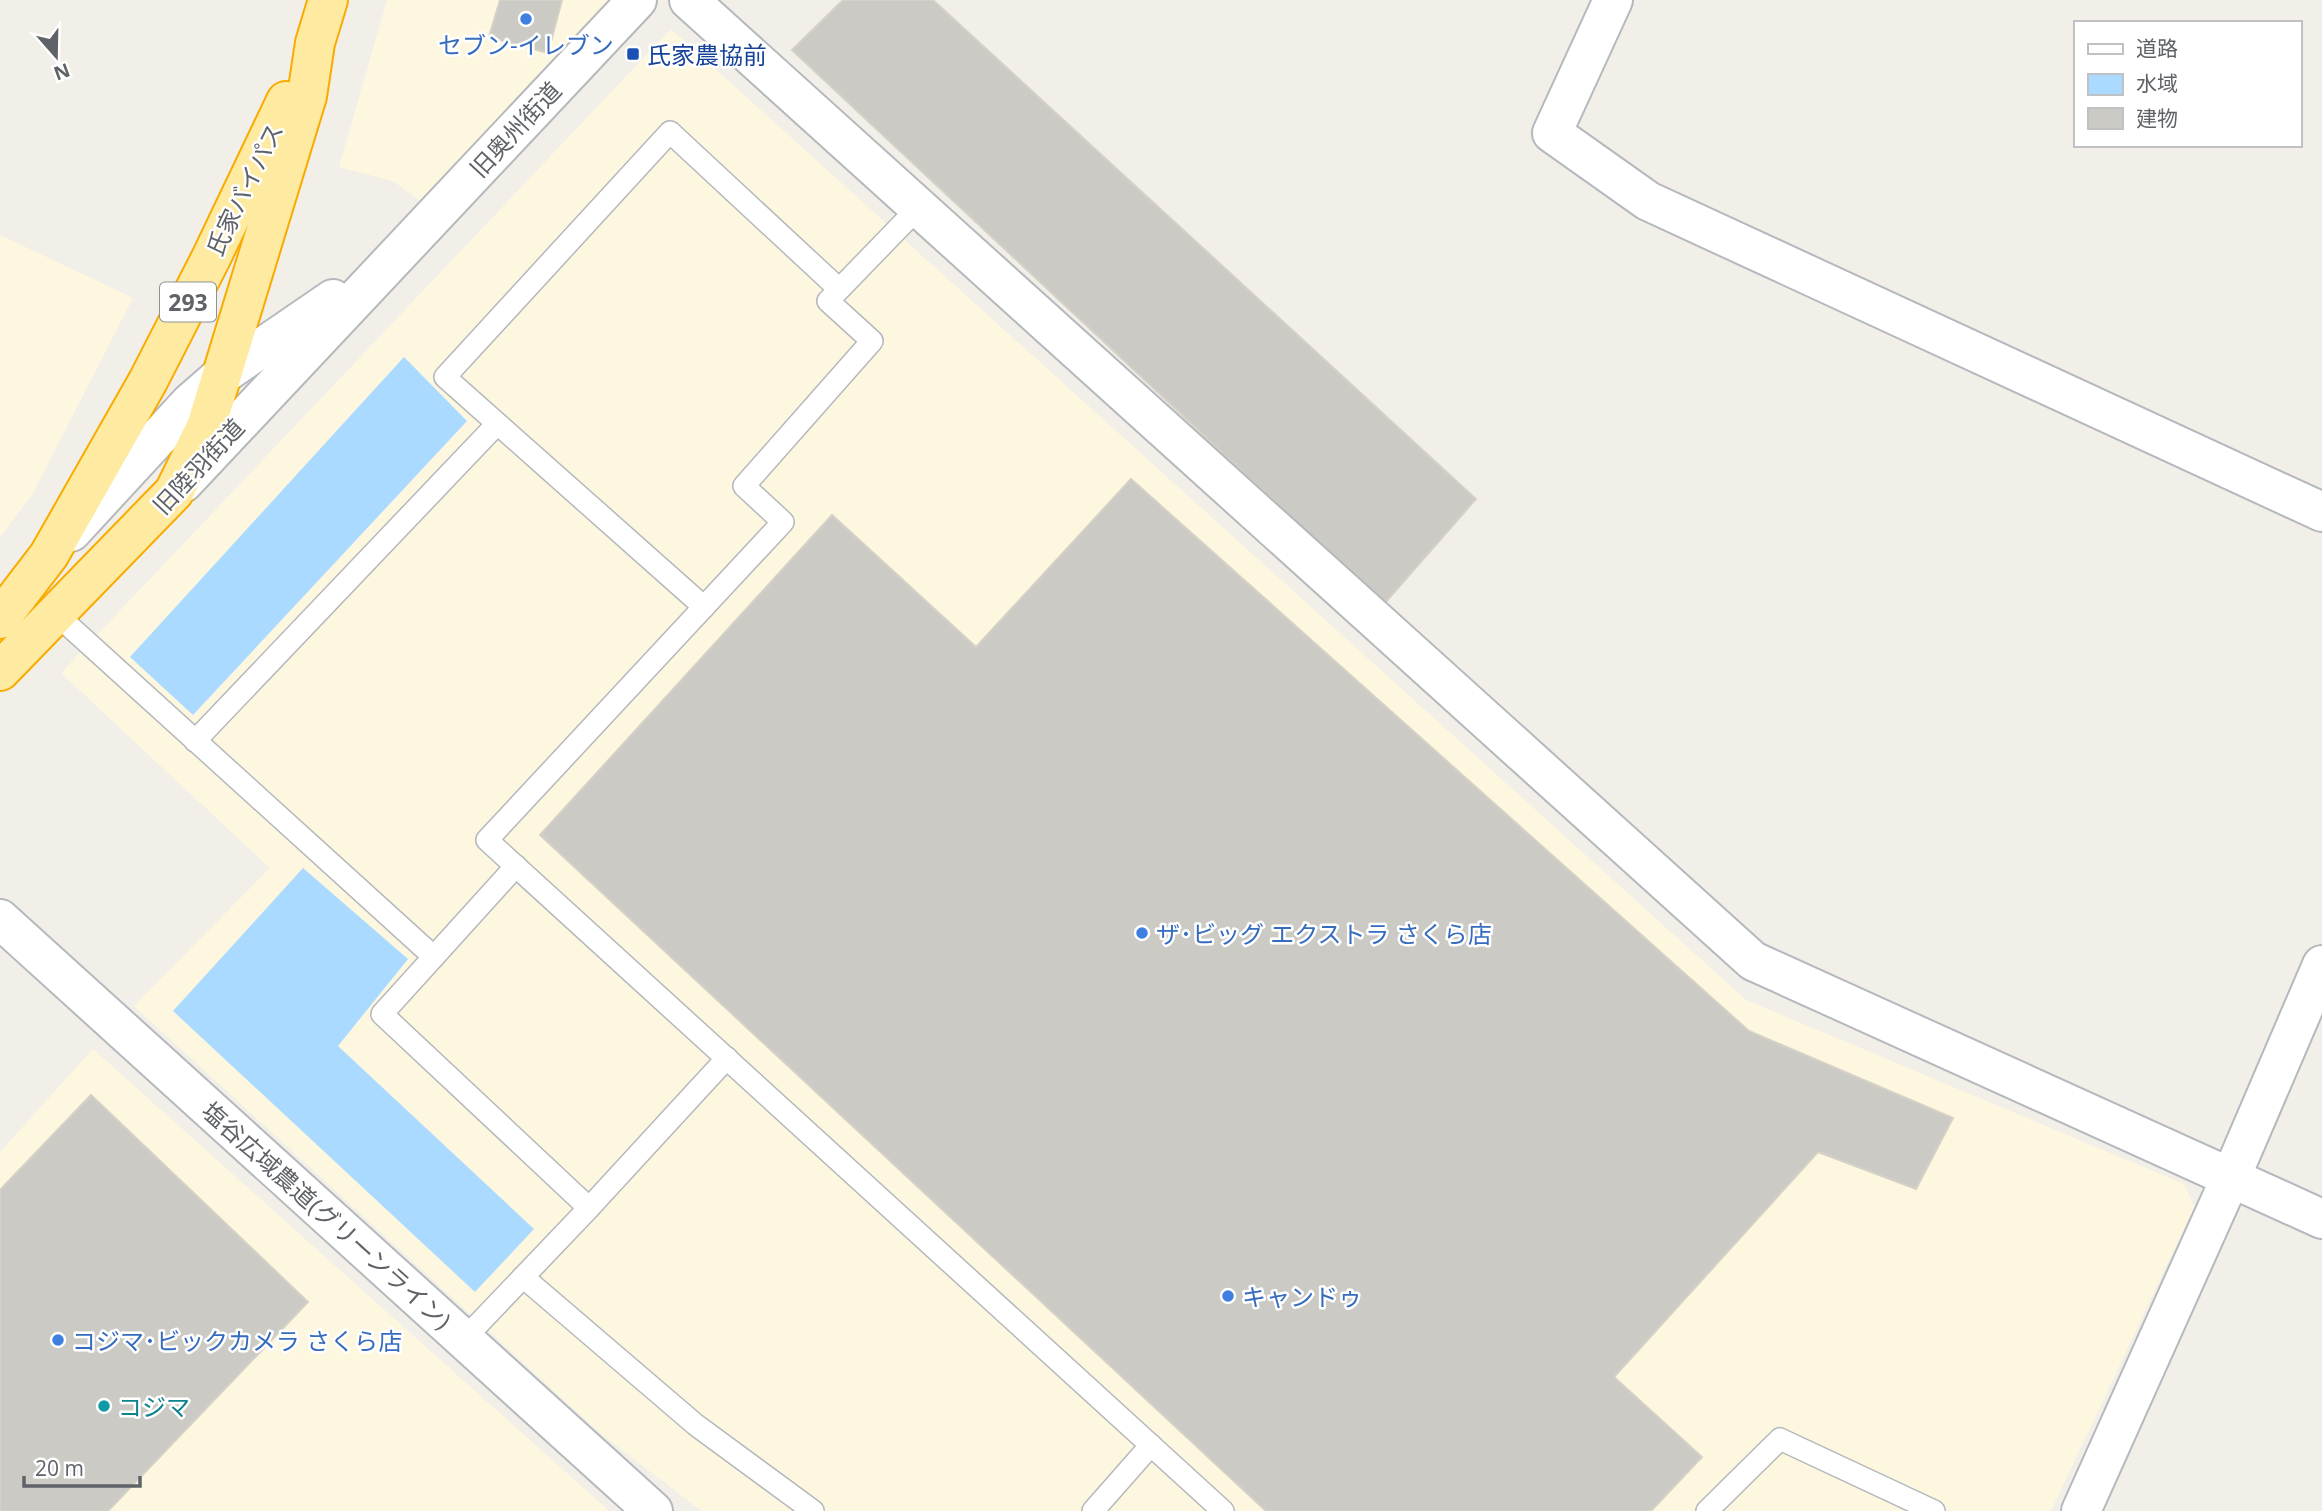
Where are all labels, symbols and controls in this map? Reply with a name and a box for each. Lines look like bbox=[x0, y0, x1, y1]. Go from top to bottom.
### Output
marker: セブン-イレブン bbox=[518, 11, 534, 27]
north arrow bbox=[21, 21, 91, 91]
legend bbox=[2074, 21, 2301, 147]
place label: セブン-イレブン bbox=[438, 28, 614, 61]
text: 道路 bbox=[2136, 34, 2178, 62]
place label: 氏家農協前 bbox=[647, 38, 767, 71]
marker: 氏家農協前 bbox=[625, 46, 641, 62]
text: N bbox=[50, 57, 74, 87]
text: 水域 bbox=[2136, 69, 2178, 97]
street label: 旧奥州街道 bbox=[462, 74, 568, 184]
text: 建物 bbox=[2136, 104, 2178, 132]
street label: 氏家バイパス bbox=[198, 117, 290, 261]
road number: 293 bbox=[160, 282, 216, 322]
street label: 旧陸羽街道 bbox=[145, 411, 251, 521]
place label: ザ･ビッグ エクストラ さくら店 bbox=[1156, 917, 1492, 950]
marker: ザ･ビッグ エクストラ さくら店 bbox=[1134, 925, 1150, 941]
street label: 塩谷広域農道(グリーンライン) bbox=[195, 1094, 459, 1336]
place label: キャンドゥ bbox=[1242, 1280, 1362, 1313]
marker: キャンドゥ bbox=[1220, 1288, 1236, 1304]
place label: コジマ･ビックカメラ さくら店 bbox=[72, 1324, 402, 1357]
marker: コジマ･ビックカメラ さくら店 bbox=[50, 1332, 66, 1348]
place label: コジマ bbox=[118, 1390, 190, 1423]
marker: コジマ bbox=[96, 1398, 112, 1414]
scale bar bbox=[24, 1444, 140, 1488]
text: 20 m bbox=[35, 1454, 84, 1482]

